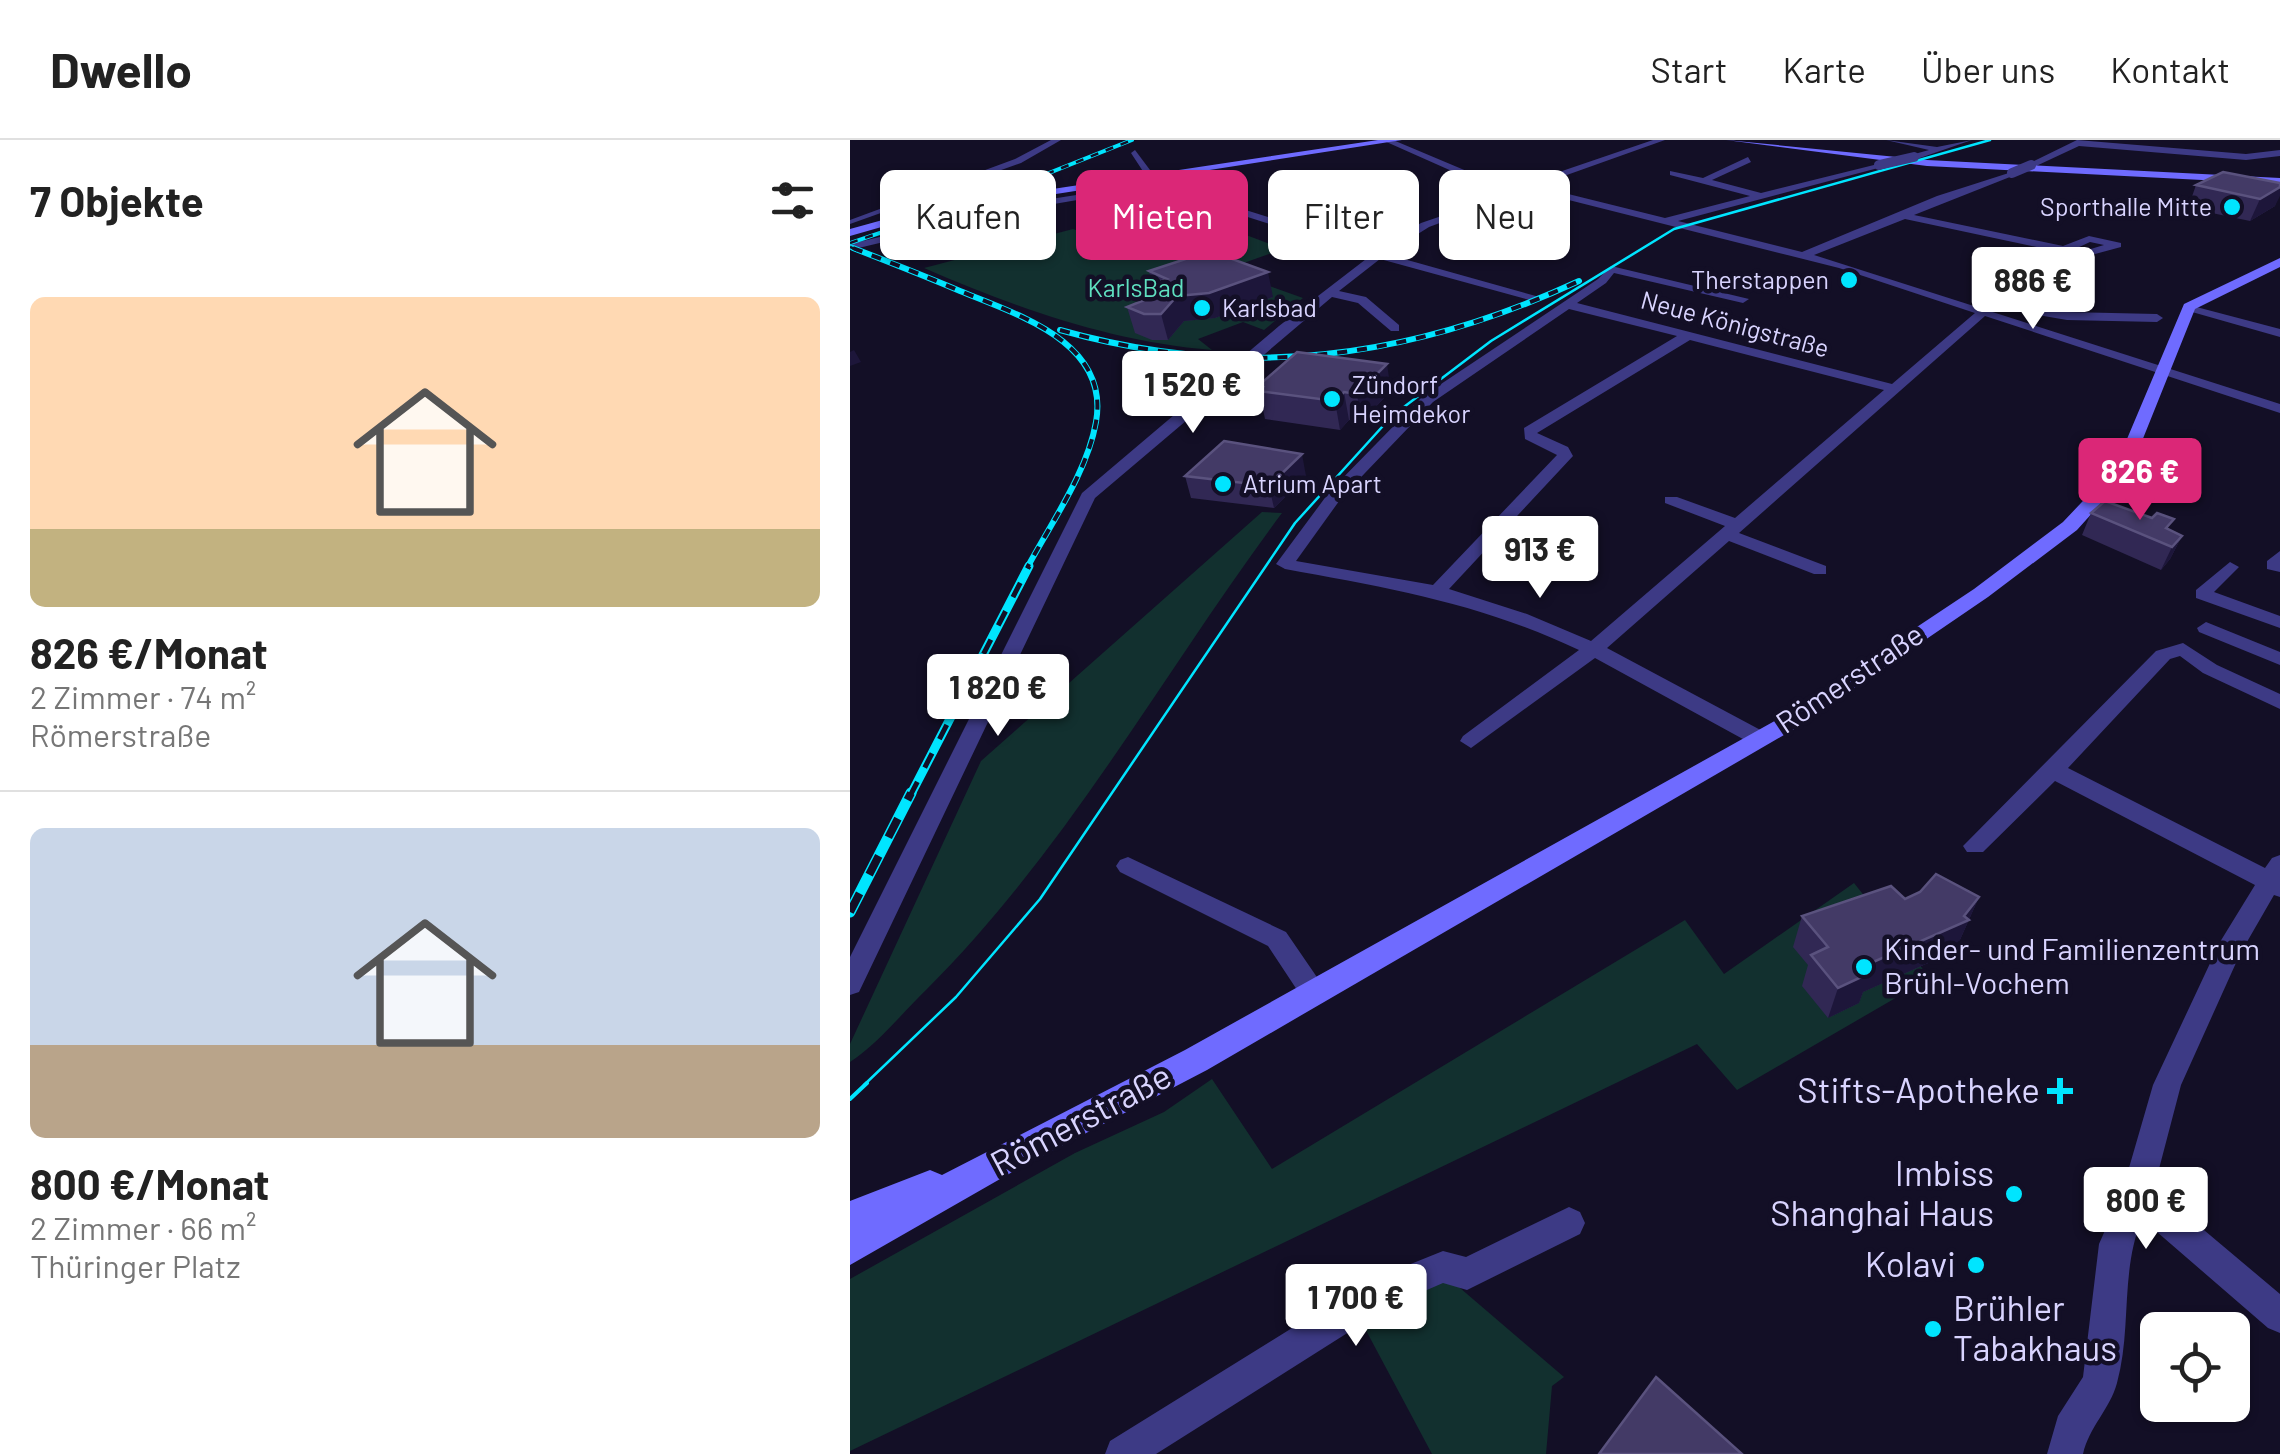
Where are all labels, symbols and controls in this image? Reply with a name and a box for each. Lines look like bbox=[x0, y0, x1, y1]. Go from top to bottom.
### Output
text: Dwello bbox=[50, 40, 192, 98]
text: Start bbox=[1650, 48, 1728, 90]
text: Karte bbox=[1783, 48, 1866, 90]
text: Über uns bbox=[1921, 48, 2055, 90]
text: Kontakt bbox=[2110, 48, 2230, 90]
chip: Kaufen bbox=[880, 170, 1056, 260]
chip: Mieten bbox=[1076, 170, 1248, 260]
chip: Filter bbox=[1268, 170, 1419, 260]
chip: Neu bbox=[1439, 170, 1570, 260]
icon: filters bbox=[765, 173, 820, 228]
text: 7 Objekte bbox=[30, 175, 204, 225]
place label: Sporthalle Mitte bbox=[2040, 191, 2212, 221]
marker: Sporthalle Mitte bbox=[2221, 196, 2243, 218]
pin: 886 € bbox=[1963, 247, 2103, 332]
text: 886 € bbox=[1994, 260, 2072, 298]
place label: Therstappen bbox=[1691, 264, 1829, 294]
marker: Therstappen bbox=[1838, 269, 1860, 291]
park label: KarlsBad bbox=[1088, 272, 1184, 302]
street label: Neue Königstraße bbox=[1638, 284, 1833, 363]
place label: Karlsbad bbox=[1222, 292, 1317, 322]
marker: Karlsbad bbox=[1191, 297, 1213, 319]
pin: 1 520 € bbox=[1101, 351, 1285, 436]
icon: home bbox=[335, 362, 515, 542]
text: 1 520 € bbox=[1144, 364, 1242, 402]
place label: Zündorf Heimdekor bbox=[1352, 369, 1470, 428]
marker: Zündorf Heimdekor bbox=[1321, 388, 1343, 410]
pin: 826 € bbox=[2070, 438, 2210, 523]
text: 826 € bbox=[2100, 451, 2180, 489]
place label: Atrium Apart bbox=[1243, 468, 1382, 498]
marker: Atrium Apart bbox=[1212, 473, 1234, 495]
pin: 913 € bbox=[1470, 516, 1610, 601]
text: 913 € bbox=[1504, 529, 1576, 567]
street label: Römerstraße bbox=[1768, 615, 1929, 740]
text: 826 €/Monat bbox=[30, 627, 268, 677]
pin: 1 820 € bbox=[906, 654, 1090, 739]
text: 1 820 € bbox=[949, 667, 1047, 705]
text: 2 Zimmer · 74 m² bbox=[30, 677, 256, 715]
text: Römerstraße bbox=[30, 715, 211, 753]
icon: home bbox=[335, 893, 515, 1073]
place label: Kinder- und Familienzentrum Brühl-Vochem bbox=[1884, 930, 2260, 1000]
marker: Kinder- und Familienzentrum Brühl-Vochem bbox=[1853, 956, 1875, 978]
street label: Römerstraße bbox=[983, 1053, 1177, 1183]
place label: Stifts-Apotheke bbox=[1797, 1068, 2040, 1110]
marker: Stifts-Apotheke bbox=[2049, 1080, 2071, 1102]
place label: Imbiss Shanghai Haus bbox=[1770, 1151, 1994, 1233]
text: 800 €/Monat bbox=[30, 1158, 270, 1208]
pin: 800 € bbox=[2076, 1167, 2216, 1252]
text: 800 € bbox=[2106, 1180, 2186, 1218]
marker: Imbiss Shanghai Haus bbox=[2003, 1183, 2025, 1205]
text: 2 Zimmer · 66 m² bbox=[30, 1208, 256, 1246]
place label: Kolavi bbox=[1865, 1242, 1956, 1284]
text: Thüringer Platz bbox=[30, 1246, 240, 1284]
marker: Kolavi bbox=[1965, 1254, 1987, 1276]
pin: 1 700 € bbox=[1264, 1264, 1448, 1349]
text: 1 700 € bbox=[1308, 1277, 1404, 1315]
place label: Brühler Tabakhaus bbox=[1953, 1286, 2117, 1368]
map controls bbox=[2140, 1312, 2250, 1422]
button: locate bbox=[2140, 1312, 2250, 1422]
marker: Brühler Tabakhaus bbox=[1922, 1318, 1944, 1340]

